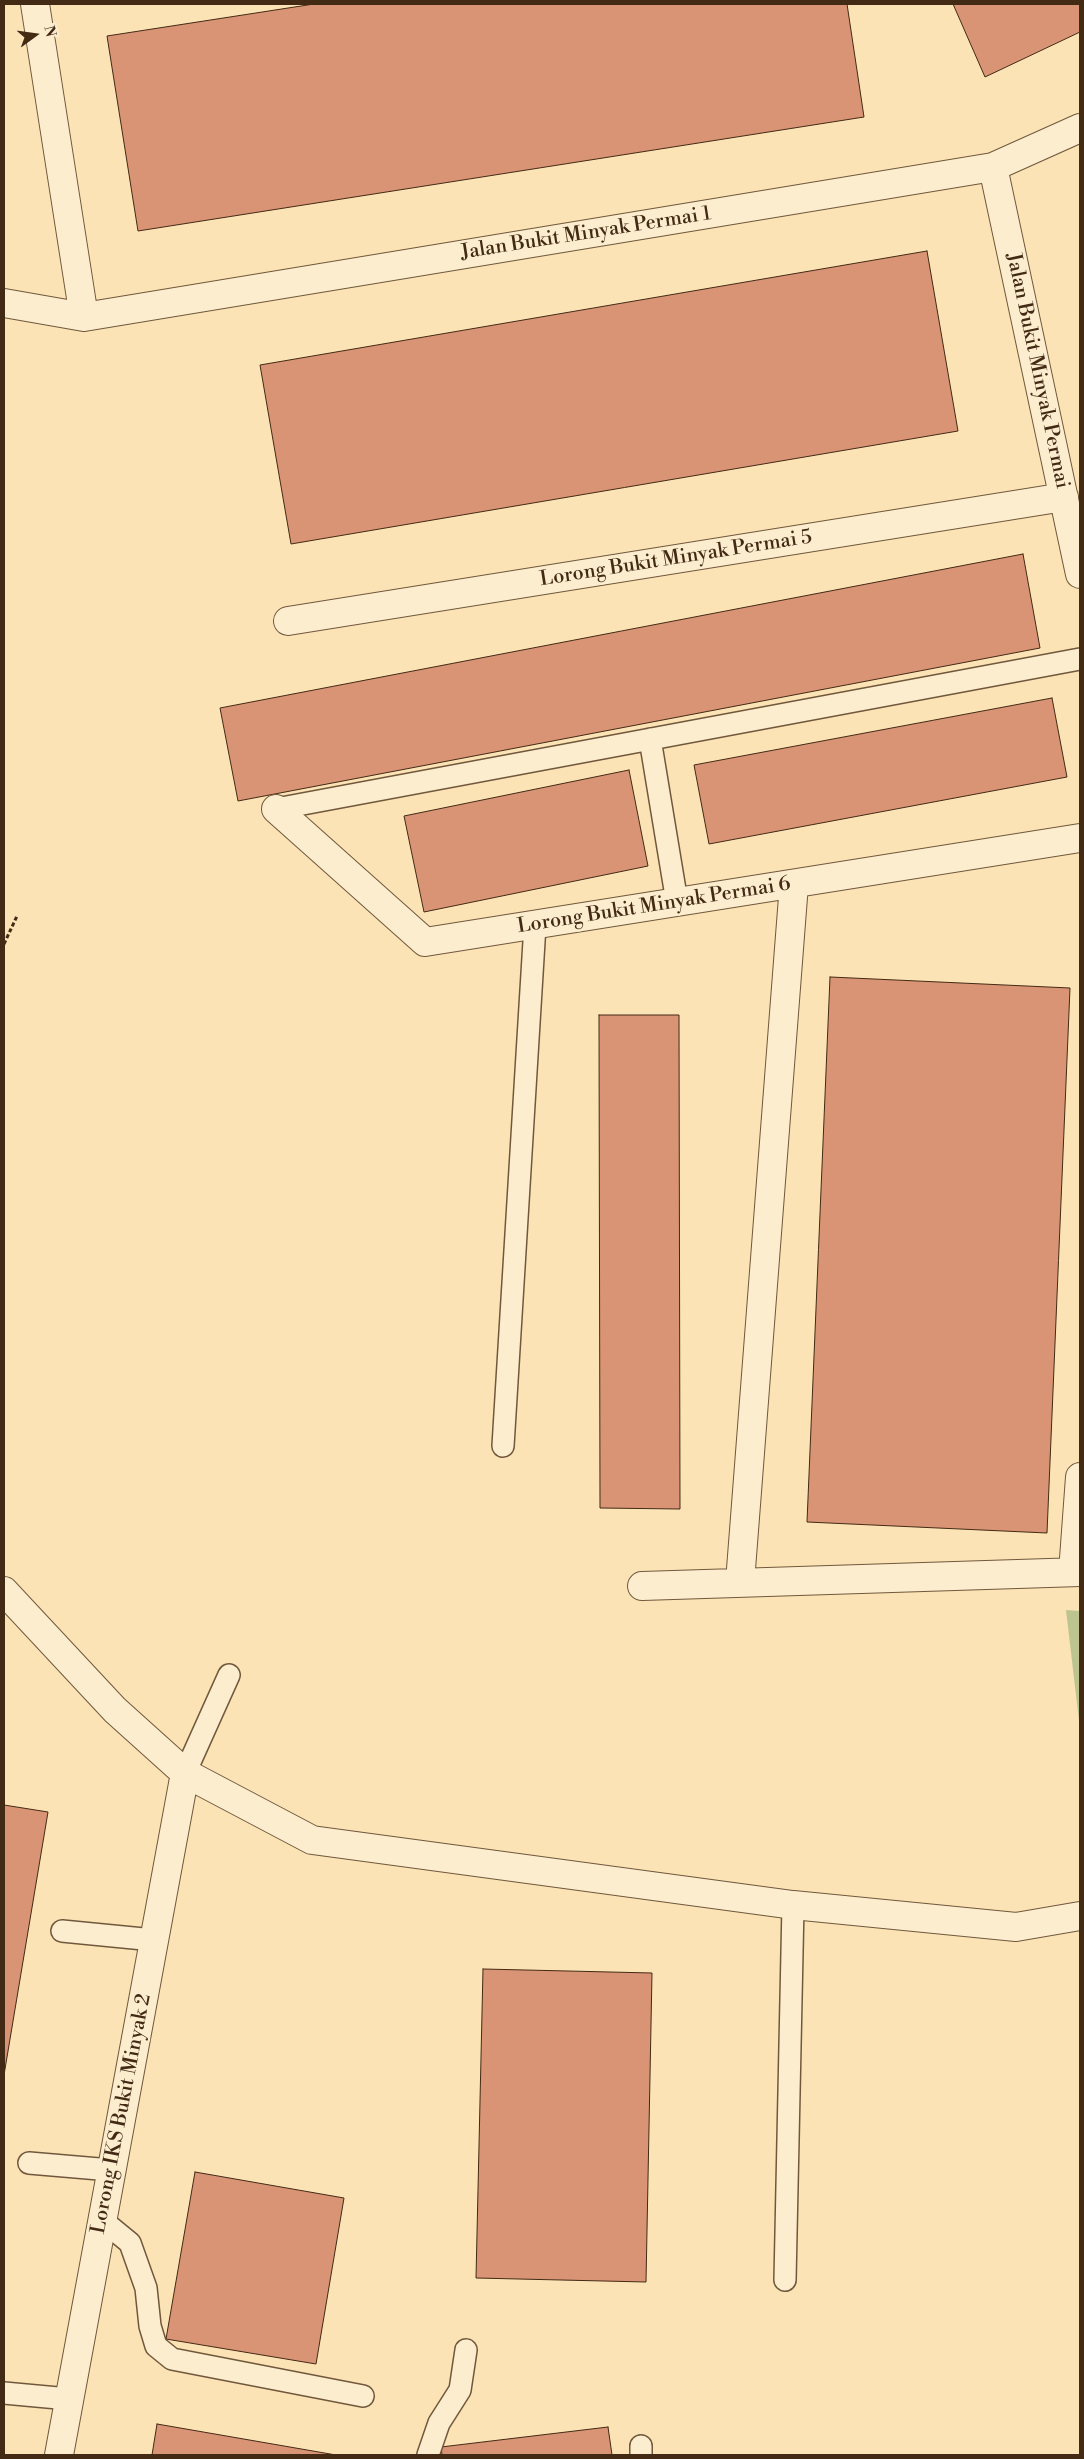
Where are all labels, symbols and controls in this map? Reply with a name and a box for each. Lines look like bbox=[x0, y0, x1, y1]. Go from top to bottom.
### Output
north arrow bbox=[10, 10, 60, 60]
text: N bbox=[39, 24, 60, 39]
street label: Jalan Bukit Minyak Permai 1 bbox=[459, 202, 713, 266]
street label: Jalan Bukit Minyak Permai bbox=[1000, 251, 1074, 491]
street label: Lorong Bukit Minyak Permai 5 bbox=[538, 526, 814, 592]
street label: Lorong Bukit Minyak Permai 6 bbox=[516, 873, 792, 939]
street label: Lorong IKS Bukit Minyak 2 bbox=[87, 1992, 157, 2236]

